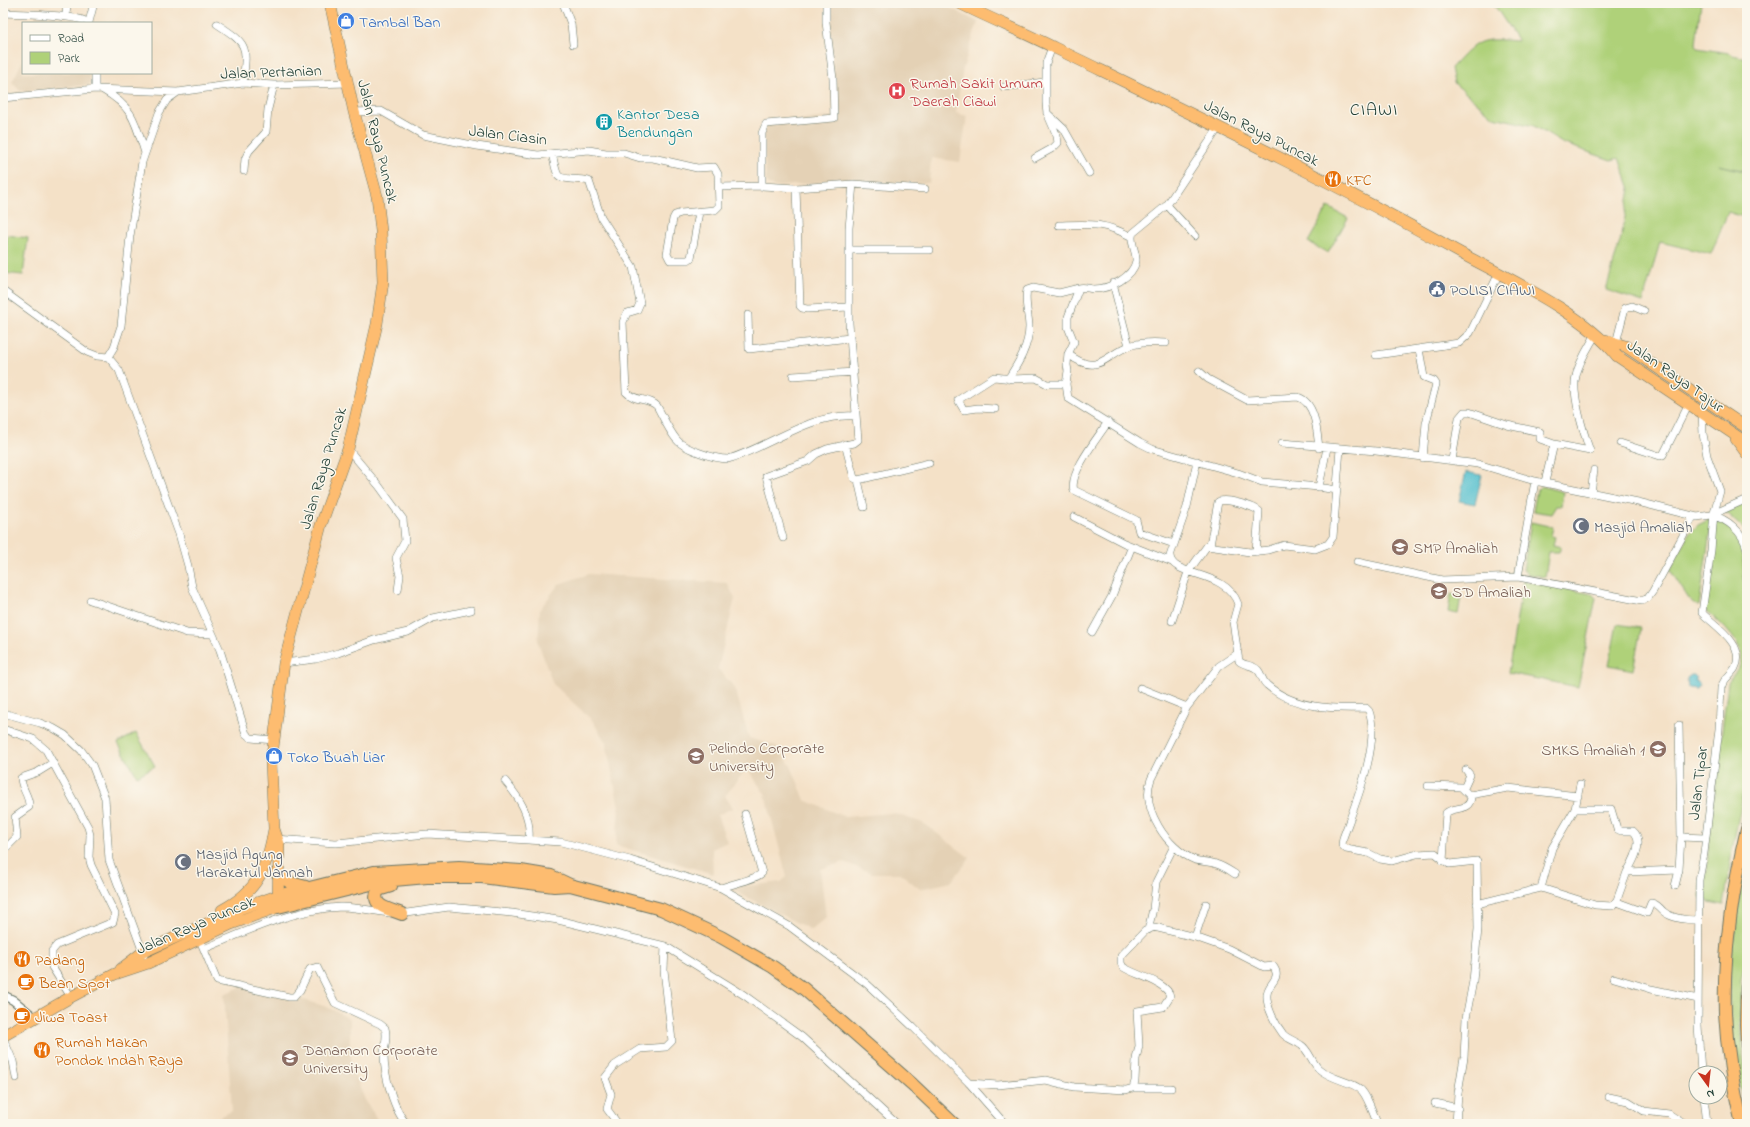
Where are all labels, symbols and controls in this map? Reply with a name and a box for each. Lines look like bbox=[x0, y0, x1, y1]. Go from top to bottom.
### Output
shop icon: Tambal Ban bbox=[336, 11, 356, 31]
place label: Tambal Ban bbox=[359, 11, 440, 35]
legend bbox=[22, 22, 152, 74]
text: Road bbox=[58, 30, 84, 48]
text: Park bbox=[58, 50, 80, 68]
street label: Jalan Pertanian bbox=[220, 59, 322, 87]
place label: Rumah Sakit Umum Daerah Ciawi bbox=[909, 72, 1043, 114]
street label: Jalan Raya Puncak bbox=[350, 77, 404, 207]
hospital icon: Rumah Sakit Umum Daerah Ciawi bbox=[887, 81, 907, 101]
street label: Jalan Raya Puncak bbox=[1199, 94, 1324, 174]
district label: CIAWI bbox=[1350, 98, 1398, 124]
place label: Kantor Desa Bendungan bbox=[616, 103, 700, 145]
building icon: Kantor Desa Bendungan bbox=[594, 112, 614, 132]
street label: Jalan Ciasin bbox=[467, 119, 548, 153]
restaurant icon: KFC bbox=[1323, 169, 1343, 189]
place label: KFC bbox=[1346, 169, 1372, 193]
public building icon: POLISI CIAWI bbox=[1427, 279, 1447, 299]
place label: POLISI CIAWI bbox=[1450, 279, 1535, 303]
street label: Jalan Raya Tajur bbox=[1621, 334, 1728, 419]
street label: Jalan Raya Puncak bbox=[294, 404, 354, 533]
mosque icon: Masjid Amaliah bbox=[1571, 516, 1591, 536]
place label: Masjid Amaliah bbox=[1594, 516, 1692, 540]
school or university icon: SMP Amaliah bbox=[1390, 537, 1410, 557]
place label: SMP Amaliah bbox=[1413, 537, 1498, 561]
school or university icon: SD Amaliah bbox=[1429, 581, 1449, 601]
place label: SD Amaliah bbox=[1452, 581, 1531, 605]
place label: Pelindo Corporate University bbox=[709, 737, 825, 779]
place label: SMKS Amaliah 1 bbox=[1541, 739, 1645, 763]
school or university icon: SMKS Amaliah 1 bbox=[1648, 739, 1668, 759]
street label: Jalan Tipar bbox=[1683, 745, 1715, 821]
shop icon: Toko Buah Liar bbox=[264, 746, 284, 766]
place label: Toko Buah Liar bbox=[287, 746, 385, 770]
school or university icon: Pelindo Corporate University bbox=[686, 746, 706, 766]
place label: Masjid Agung Harakatul Jannah bbox=[196, 843, 313, 885]
mosque icon: Masjid Agung Harakatul Jannah bbox=[173, 852, 193, 872]
street label: Jalan Raya Puncak bbox=[133, 890, 260, 962]
restaurant icon: Padang bbox=[12, 949, 32, 969]
place label: Padang bbox=[35, 949, 85, 973]
cafe icon: Bean Spot bbox=[16, 972, 36, 992]
place label: Bean Spot bbox=[38, 972, 111, 996]
cafe icon: Jiwa Toast bbox=[12, 1006, 32, 1026]
place label: Jiwa Toast bbox=[35, 1006, 108, 1030]
place label: Rumah Makan Pondok Indah Raya bbox=[55, 1031, 183, 1073]
place label: Danamon Corporate University bbox=[302, 1039, 439, 1081]
restaurant icon: Rumah Makan Pondok Indah Raya bbox=[32, 1040, 52, 1060]
school or university icon: Danamon Corporate University bbox=[280, 1048, 300, 1068]
north arrow bbox=[1688, 1065, 1728, 1105]
text: N bbox=[1705, 1085, 1716, 1102]

